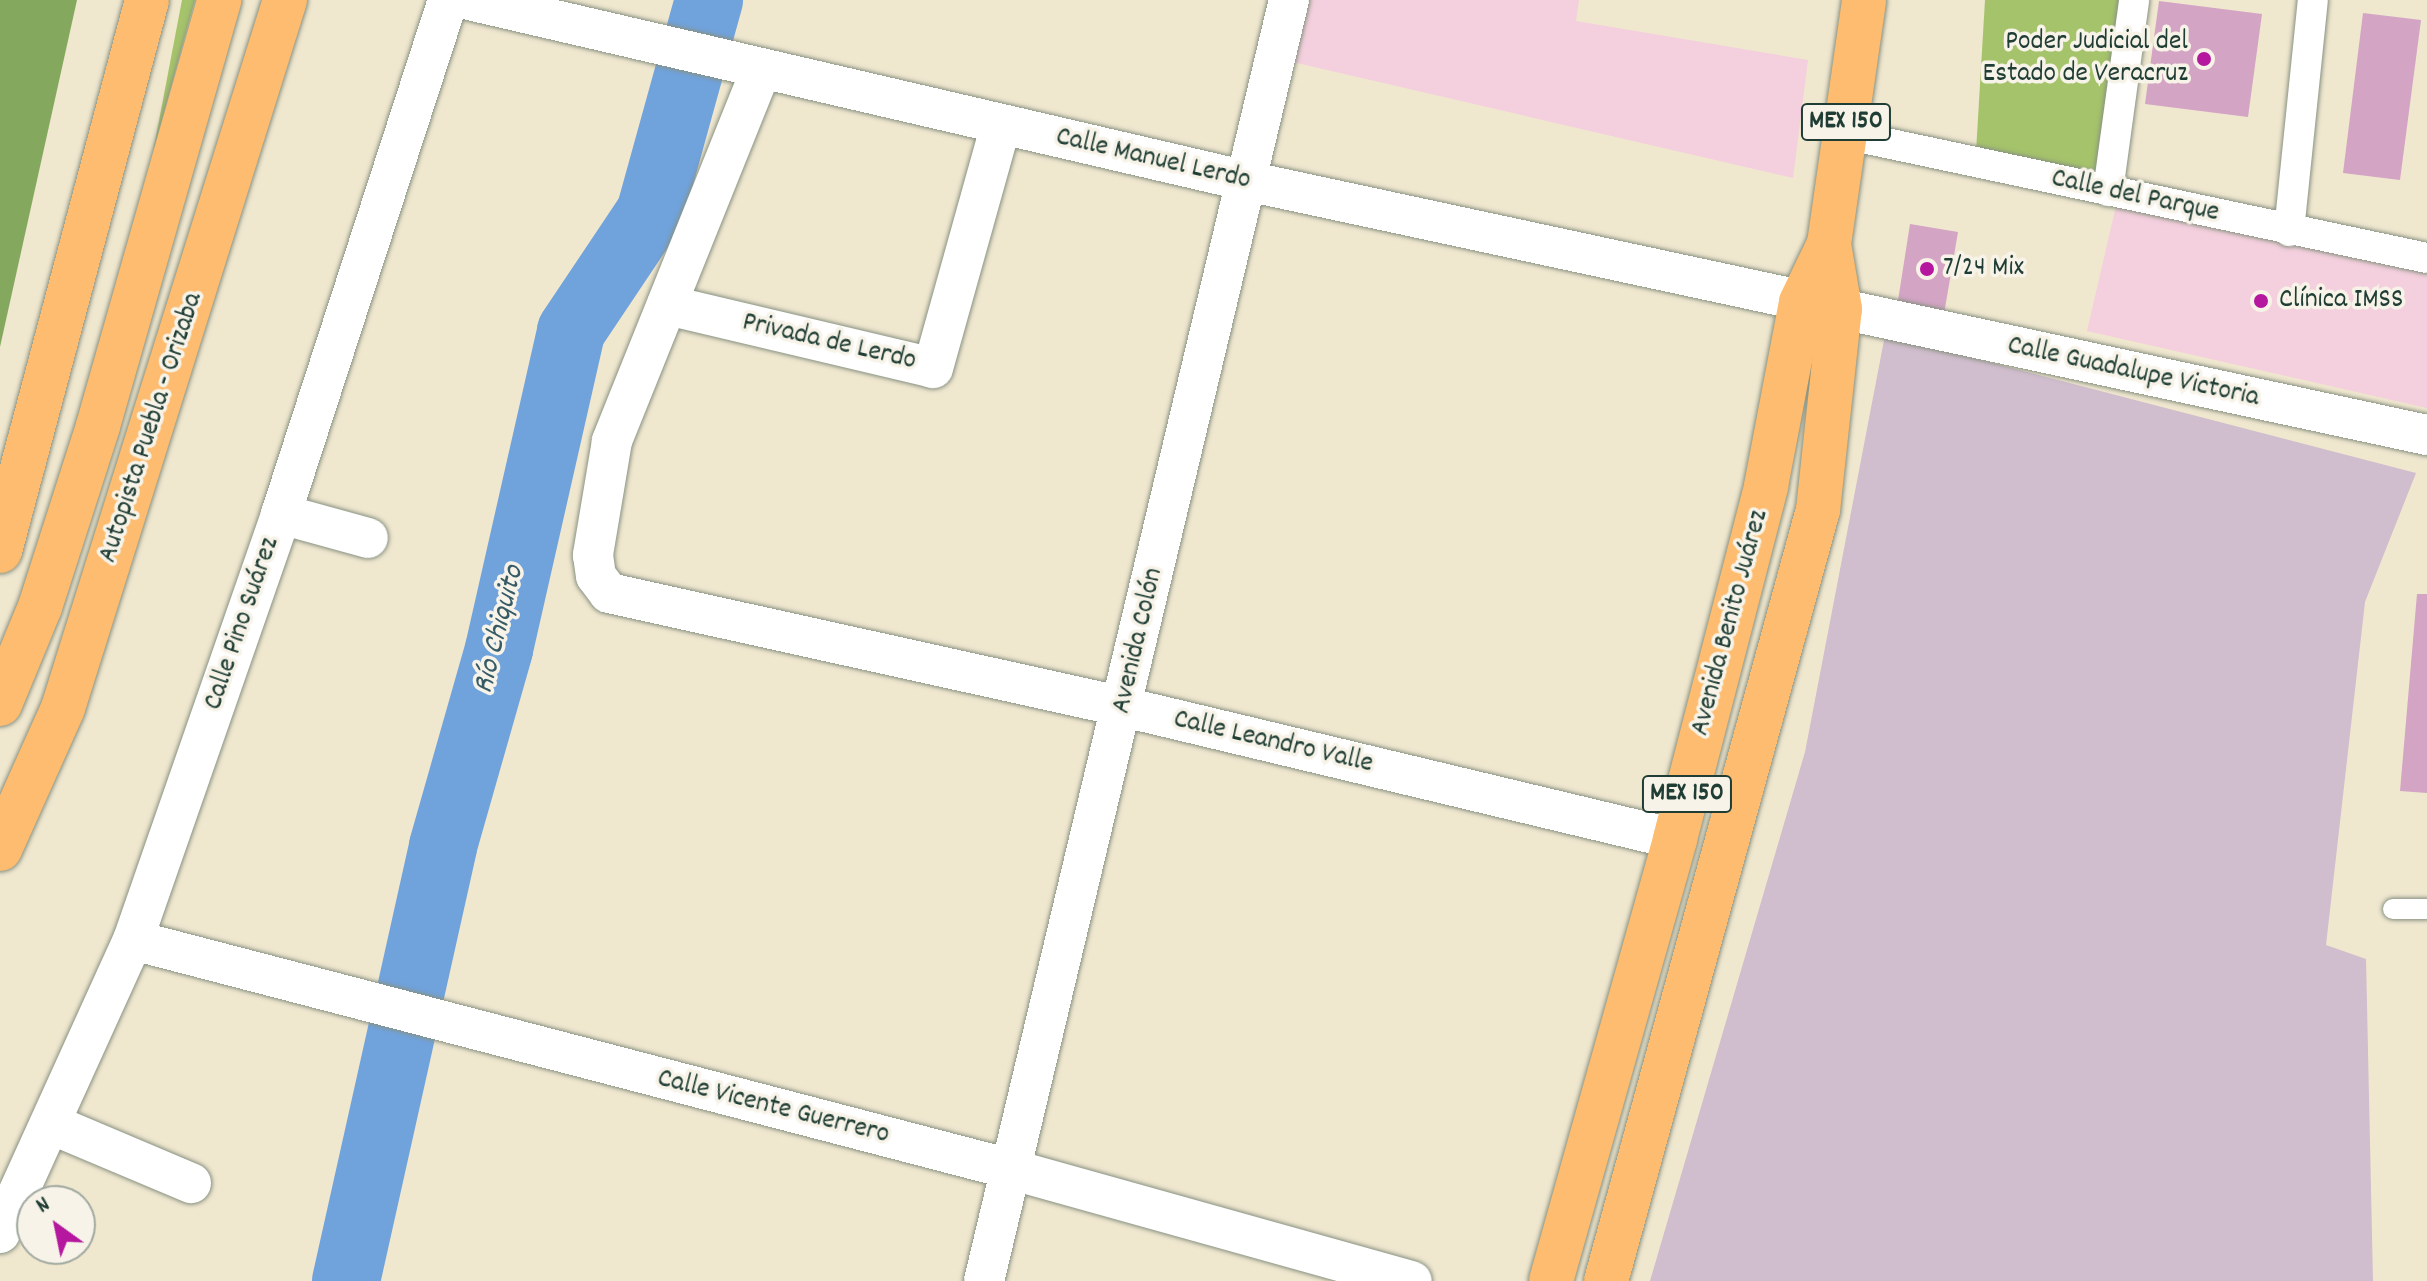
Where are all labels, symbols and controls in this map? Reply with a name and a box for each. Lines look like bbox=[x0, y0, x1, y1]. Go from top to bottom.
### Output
place label: Poder Judicial del Estado de Veracruz bbox=[1983, 26, 2188, 92]
marker: Poder Judicial del Estado de Veracruz bbox=[2195, 50, 2213, 68]
road number: MEX 150 bbox=[1800, 100, 1892, 144]
street label: Calle Manuel Lerdo bbox=[1052, 121, 1254, 199]
street label: Calle del Parque bbox=[2048, 163, 2222, 231]
place label: 7/24 Mix bbox=[1943, 252, 2024, 286]
marker: 7/24 Mix bbox=[1918, 260, 1936, 278]
place label: Clínica IMSS bbox=[2279, 284, 2403, 318]
street label: Autopista Puebla - Orizaba bbox=[92, 289, 212, 567]
marker: Clínica IMSS bbox=[2250, 290, 2272, 312]
street label: Privada de Lerdo bbox=[739, 307, 919, 379]
street label: Calle Guadalupe Victoria bbox=[2004, 330, 2262, 416]
street label: Avenida Benito Juárez bbox=[1685, 506, 1777, 740]
street label: Calle Pino Suárez bbox=[198, 533, 288, 715]
water label: Río Chiquito bbox=[468, 562, 534, 698]
street label: Avenida Colón bbox=[1106, 565, 1172, 717]
street label: Calle Leandro Valle bbox=[1170, 704, 1376, 782]
road number: MEX 150 bbox=[1641, 772, 1733, 816]
street label: Calle Vicente Guerrero bbox=[654, 1063, 892, 1153]
north arrow bbox=[16, 1185, 96, 1265]
text: N bbox=[31, 1190, 57, 1222]

